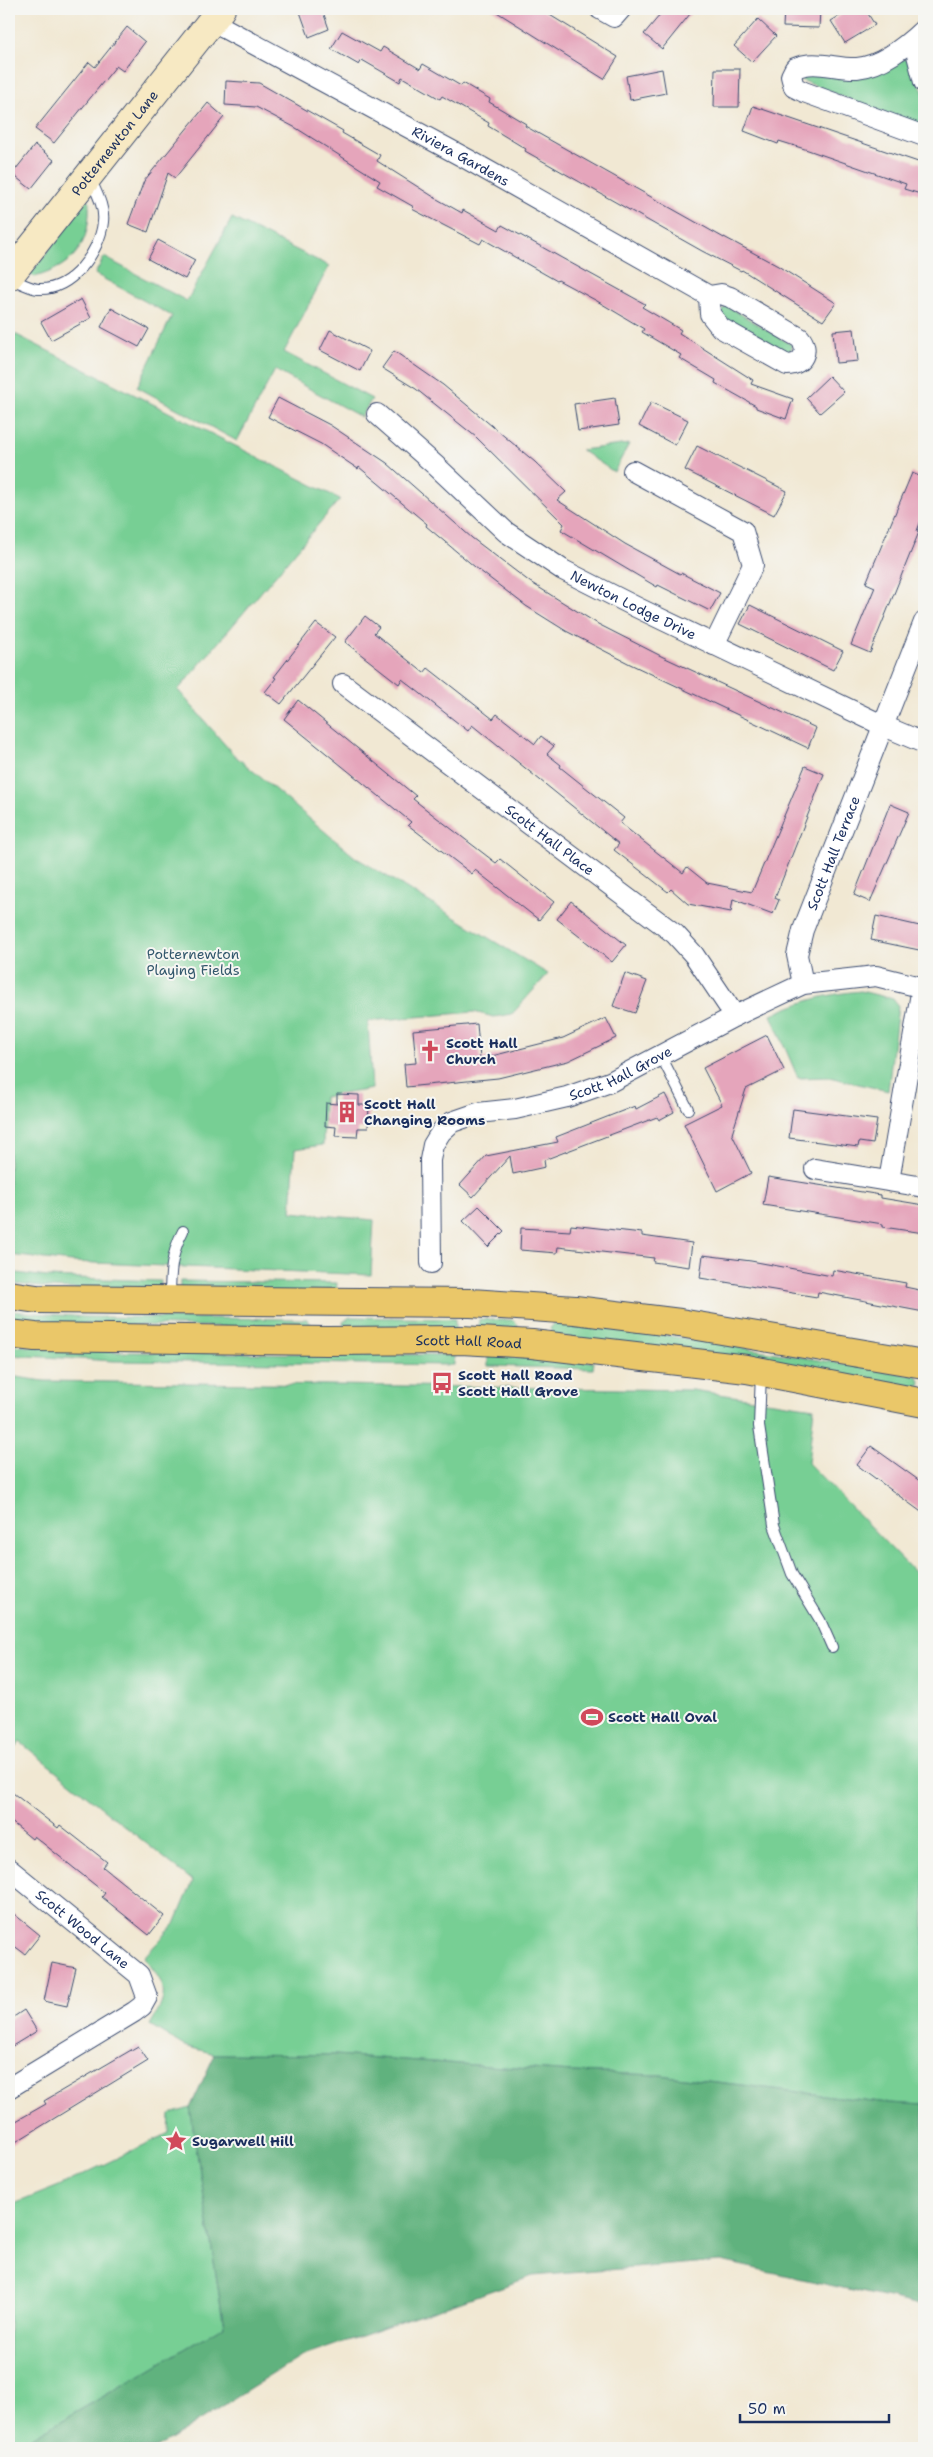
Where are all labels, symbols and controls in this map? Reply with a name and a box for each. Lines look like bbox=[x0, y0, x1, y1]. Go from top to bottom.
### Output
street label: Potternewton Lane bbox=[67, 86, 162, 199]
street label: Riviera Gardens bbox=[409, 122, 513, 190]
street label: Newton Lodge Drive bbox=[567, 566, 699, 644]
street label: Scott Hall Terrace bbox=[803, 793, 864, 913]
street label: Scott Hall Place bbox=[502, 800, 598, 879]
park label: Potternewton Playing Fields bbox=[146, 945, 240, 979]
place label: Scott Hall Church bbox=[446, 1034, 518, 1068]
church icon: Scott Hall Church bbox=[417, 1038, 443, 1064]
street label: Scott Hall Grove bbox=[567, 1042, 675, 1105]
place label: Scott Hall Changing Rooms bbox=[364, 1095, 485, 1129]
building icon: Scott Hall Changing Rooms bbox=[334, 1099, 360, 1125]
street label: Scott Hall Road bbox=[415, 1331, 523, 1352]
place label: Scott Hall Road Scott Hall Grove bbox=[458, 1366, 578, 1400]
bus stop icon: Scott Hall Road Scott Hall Grove bbox=[429, 1370, 455, 1396]
sports icon: Scott Hall Oval bbox=[579, 1704, 605, 1730]
place label: Scott Hall Oval bbox=[608, 1708, 717, 1726]
street label: Scott Wood Lane bbox=[32, 1885, 133, 1973]
place icon: Sugarwell Hill bbox=[163, 2128, 189, 2154]
place label: Sugarwell Hill bbox=[192, 2132, 294, 2150]
scale bar bbox=[740, 2392, 889, 2424]
text: 50 m bbox=[748, 2399, 786, 2419]

